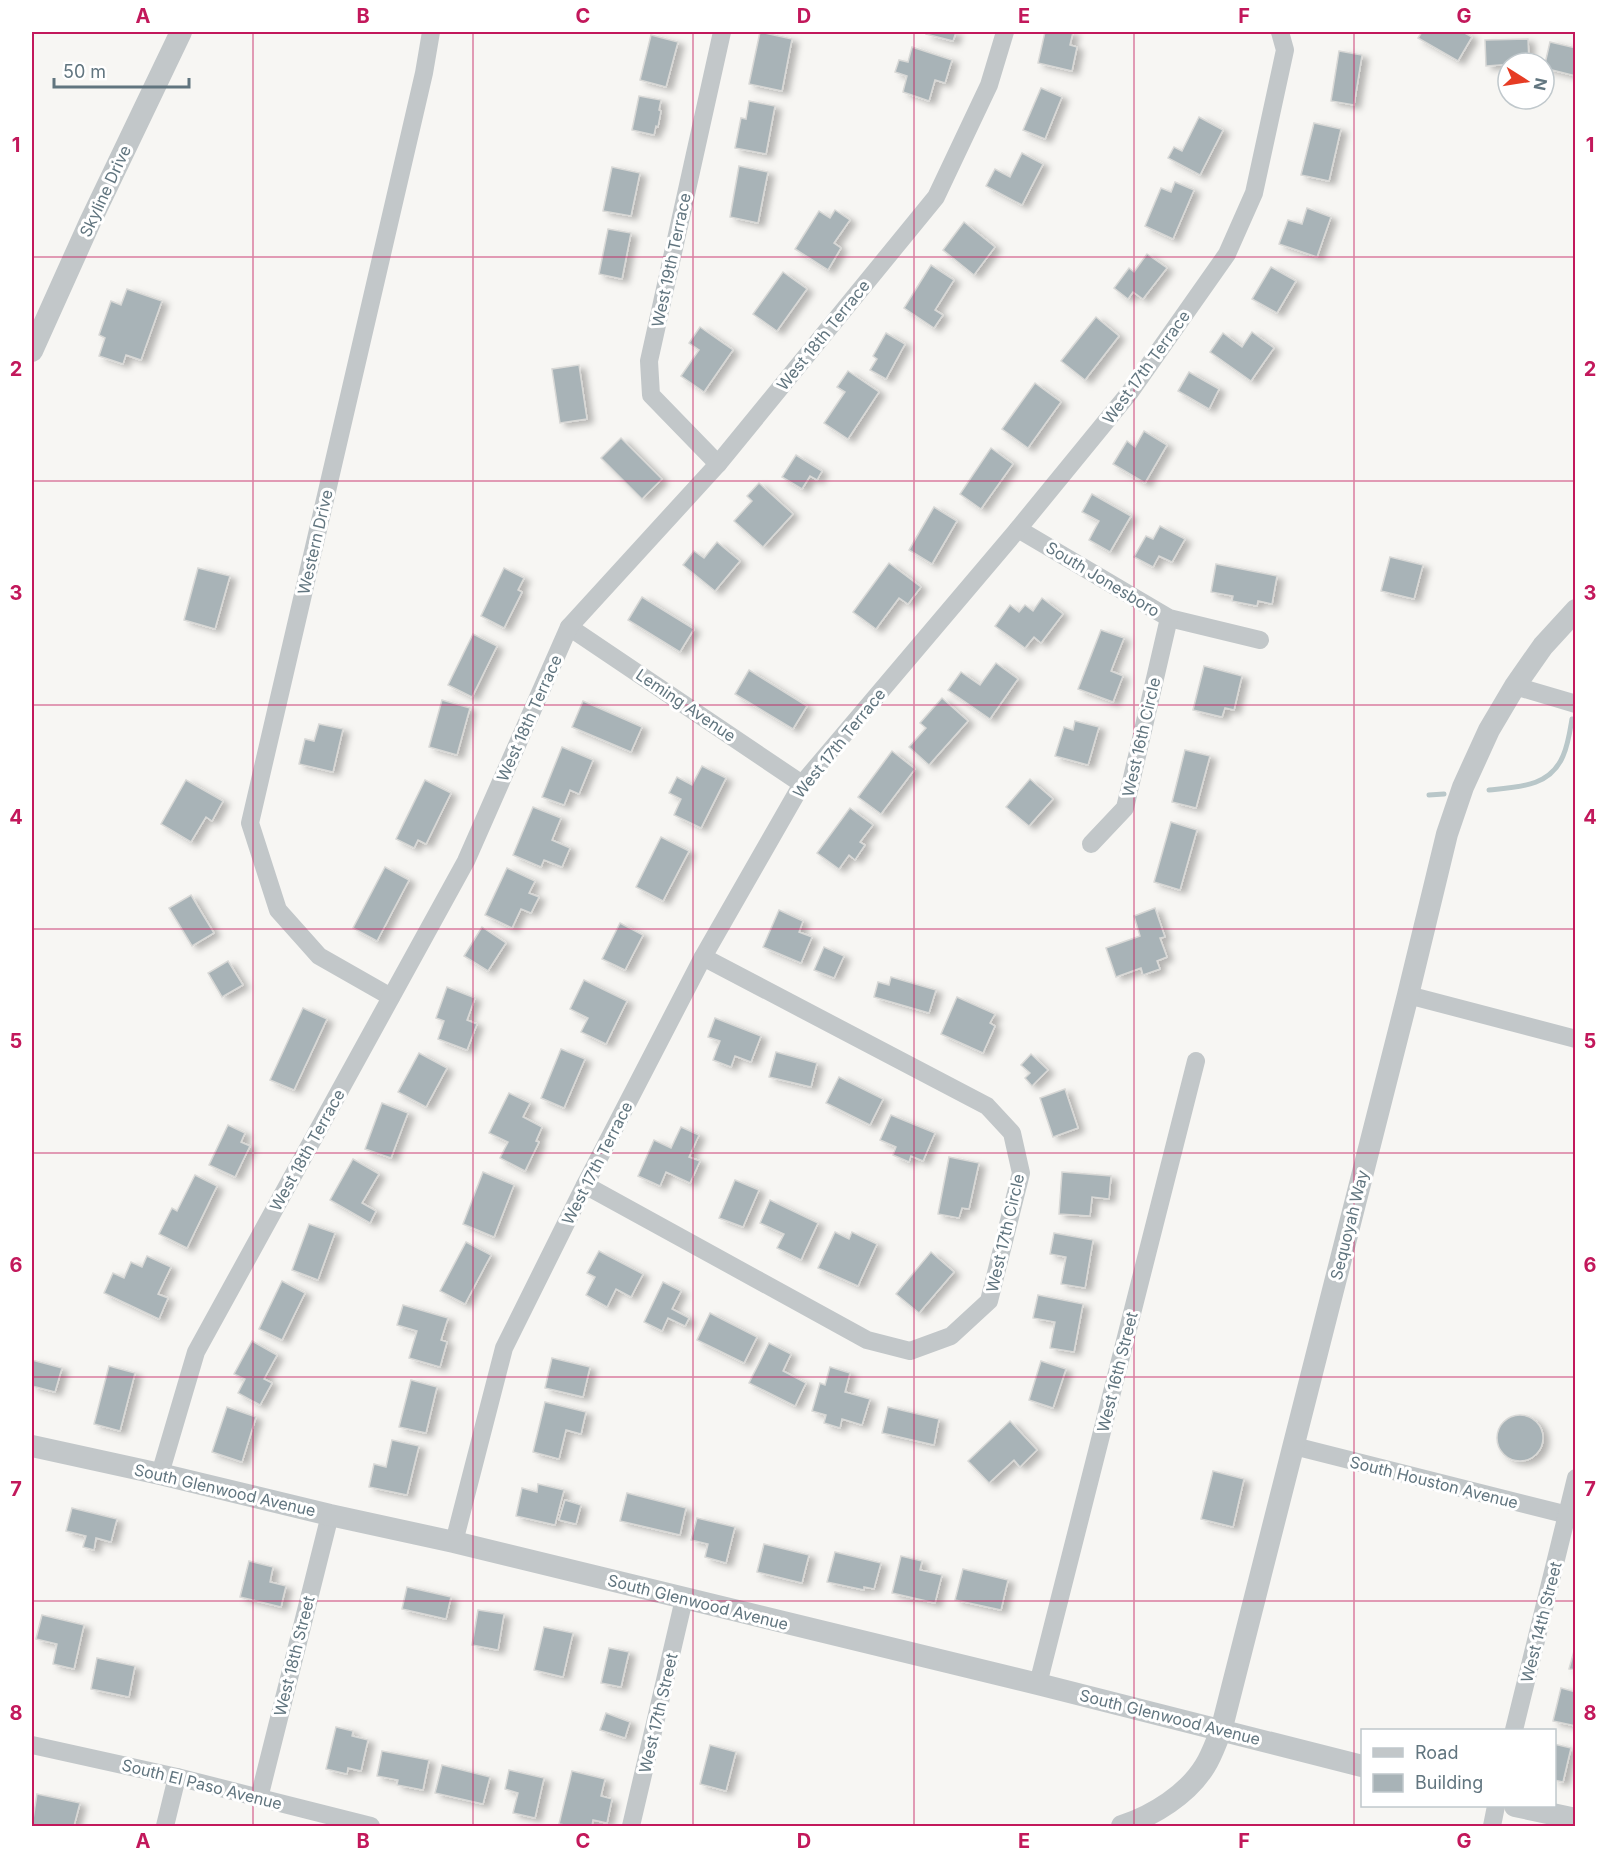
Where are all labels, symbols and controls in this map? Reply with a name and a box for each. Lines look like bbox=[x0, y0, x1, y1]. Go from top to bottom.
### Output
text: A bbox=[136, 4, 151, 28]
text: B bbox=[356, 4, 370, 28]
text: C bbox=[576, 4, 590, 28]
text: D bbox=[797, 4, 811, 28]
text: E bbox=[1018, 4, 1030, 28]
text: F bbox=[1238, 4, 1250, 28]
text: G bbox=[1456, 4, 1472, 28]
scale bar bbox=[54, 51, 189, 89]
north arrow bbox=[1496, 51, 1556, 111]
text: 50 m bbox=[63, 61, 106, 82]
text: N bbox=[1530, 76, 1552, 92]
text: 1 bbox=[12, 133, 20, 157]
text: 1 bbox=[1586, 133, 1594, 157]
street label: Skyline Drive bbox=[75, 142, 135, 240]
street label: West 19th Terrace bbox=[647, 191, 695, 329]
street label: West 18th Terrace bbox=[772, 276, 874, 394]
street label: West 17th Terrace bbox=[1098, 306, 1194, 428]
text: 2 bbox=[10, 357, 22, 381]
text: 2 bbox=[1584, 357, 1596, 381]
street label: Western Drive bbox=[293, 488, 337, 596]
street label: South Jonesboro bbox=[1042, 537, 1164, 621]
text: 3 bbox=[10, 581, 22, 605]
text: 3 bbox=[1584, 581, 1596, 605]
street label: West 18th Terrace bbox=[492, 652, 566, 784]
street label: Leming Avenue bbox=[632, 664, 740, 746]
street label: West 16th Circle bbox=[1118, 675, 1164, 799]
street label: West 17th Terrace bbox=[789, 684, 889, 802]
text: 4 bbox=[9, 805, 23, 829]
text: 4 bbox=[1583, 805, 1597, 829]
text: 5 bbox=[10, 1029, 22, 1053]
text: 5 bbox=[1584, 1029, 1596, 1053]
street label: West 18th Terrace bbox=[265, 1086, 349, 1214]
street label: West 17th Terrace bbox=[557, 1098, 637, 1228]
street label: Sequoyah Way bbox=[1326, 1168, 1372, 1282]
street label: West 17th Circle bbox=[982, 1172, 1028, 1294]
text: 6 bbox=[10, 1253, 23, 1277]
text: 6 bbox=[1584, 1253, 1597, 1277]
street label: West 16th Street bbox=[1092, 1310, 1142, 1434]
street label: South Houston Avenue bbox=[1348, 1451, 1520, 1513]
street label: South Glenwood Avenue bbox=[132, 1459, 318, 1521]
text: 7 bbox=[10, 1477, 22, 1501]
text: 7 bbox=[1584, 1477, 1596, 1501]
street label: West 14th Street bbox=[1516, 1560, 1566, 1684]
street label: South Glenwood Avenue bbox=[606, 1570, 790, 1634]
street label: West 18th Street bbox=[269, 1594, 319, 1718]
street label: West 17th Street bbox=[634, 1651, 682, 1775]
street label: South Glenwood Avenue bbox=[1078, 1685, 1262, 1749]
text: 8 bbox=[9, 1701, 23, 1725]
text: 8 bbox=[1583, 1701, 1597, 1725]
legend bbox=[1361, 1729, 1556, 1807]
text: Road bbox=[1415, 1742, 1458, 1763]
street label: South El Paso Avenue bbox=[120, 1754, 284, 1814]
text: Building bbox=[1415, 1772, 1483, 1793]
text: A bbox=[136, 1829, 151, 1853]
text: B bbox=[356, 1829, 370, 1853]
text: C bbox=[576, 1829, 590, 1853]
text: D bbox=[797, 1829, 811, 1853]
text: E bbox=[1018, 1829, 1030, 1853]
text: F bbox=[1238, 1829, 1250, 1853]
text: G bbox=[1456, 1829, 1472, 1853]

